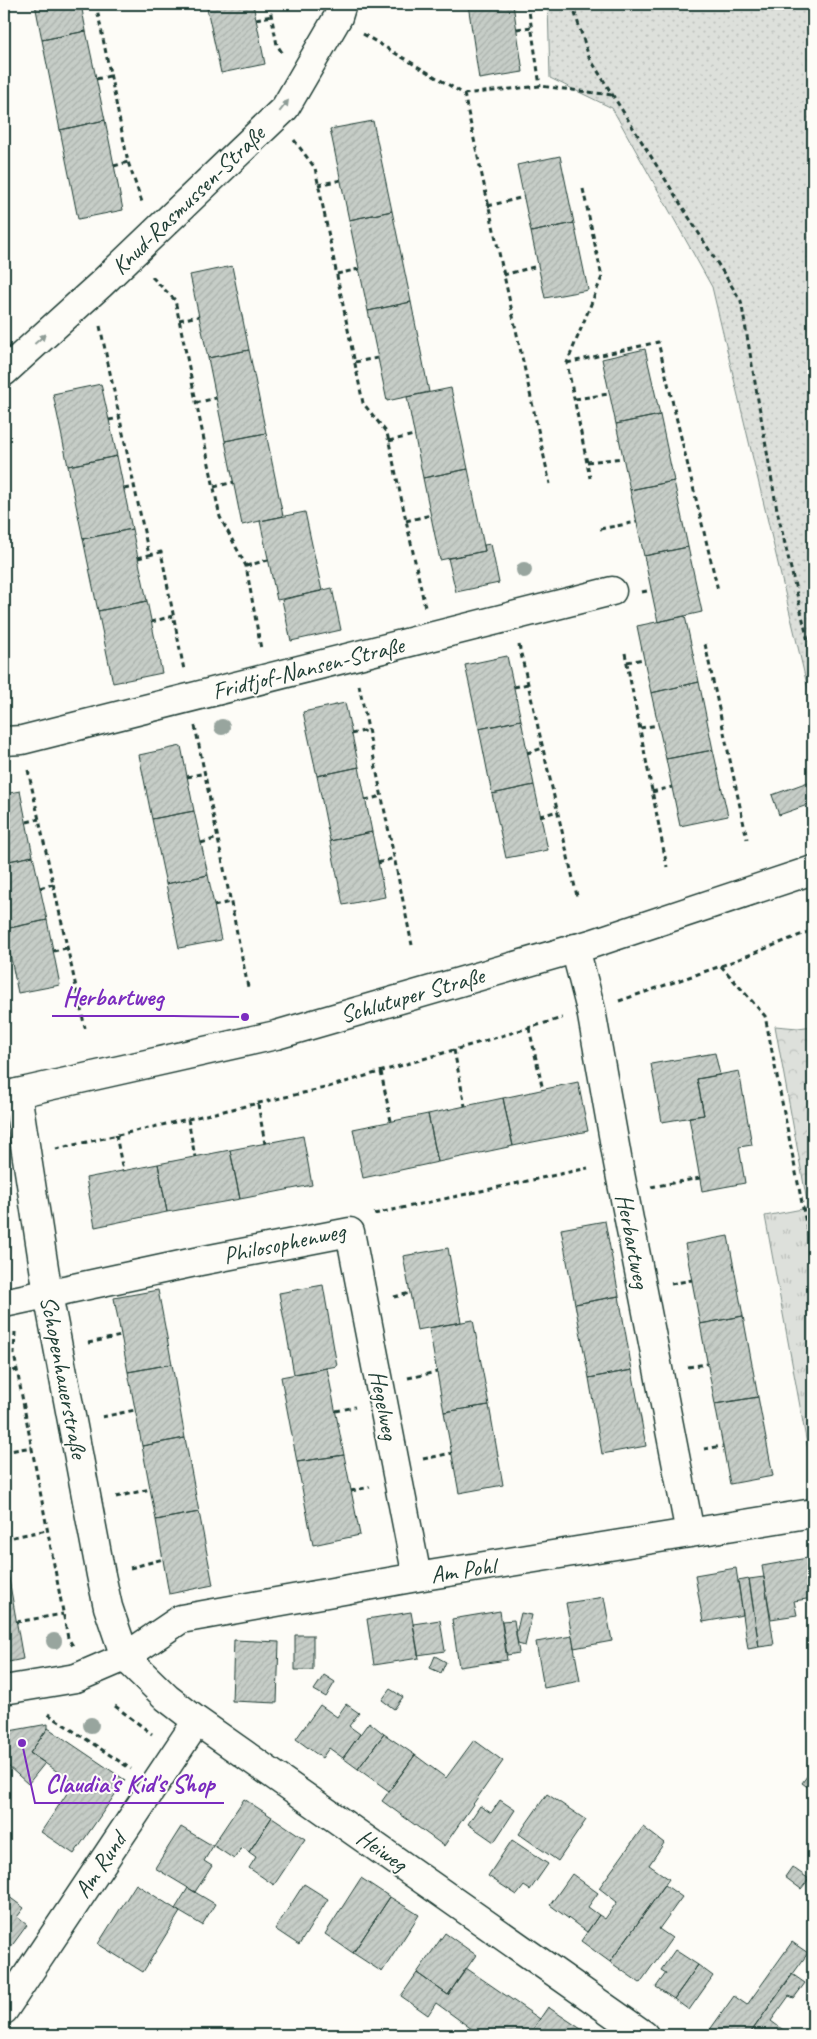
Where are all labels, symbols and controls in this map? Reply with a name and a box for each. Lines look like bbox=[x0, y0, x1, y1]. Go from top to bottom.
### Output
one-way arrow bbox=[279, 100, 289, 113]
street label: Knud-Rasmussen-Straße bbox=[105, 118, 273, 281]
one-way arrow bbox=[33, 333, 45, 345]
street label: Fridtjof-Nansen-Straße bbox=[209, 629, 409, 706]
street label: Schlutuper Straße bbox=[337, 960, 490, 1030]
callout: Herbartweg bbox=[52, 976, 173, 1016]
text: Herbartweg bbox=[63, 981, 165, 1013]
street label: Herbartweg bbox=[609, 1191, 657, 1292]
street label: Philosophenweg bbox=[220, 1215, 350, 1271]
street label: Schopenhauerstraße bbox=[34, 1293, 95, 1463]
street label: Hegelweg bbox=[363, 1368, 406, 1444]
street label: Am Pohl bbox=[428, 1549, 501, 1590]
callout: Claudia's Kid's Shop bbox=[35, 1763, 224, 1803]
text: Claudia's Kid's Shop bbox=[46, 1768, 217, 1800]
street label: Heiweg bbox=[351, 1822, 415, 1879]
street label: Am Rund bbox=[67, 1824, 135, 1903]

